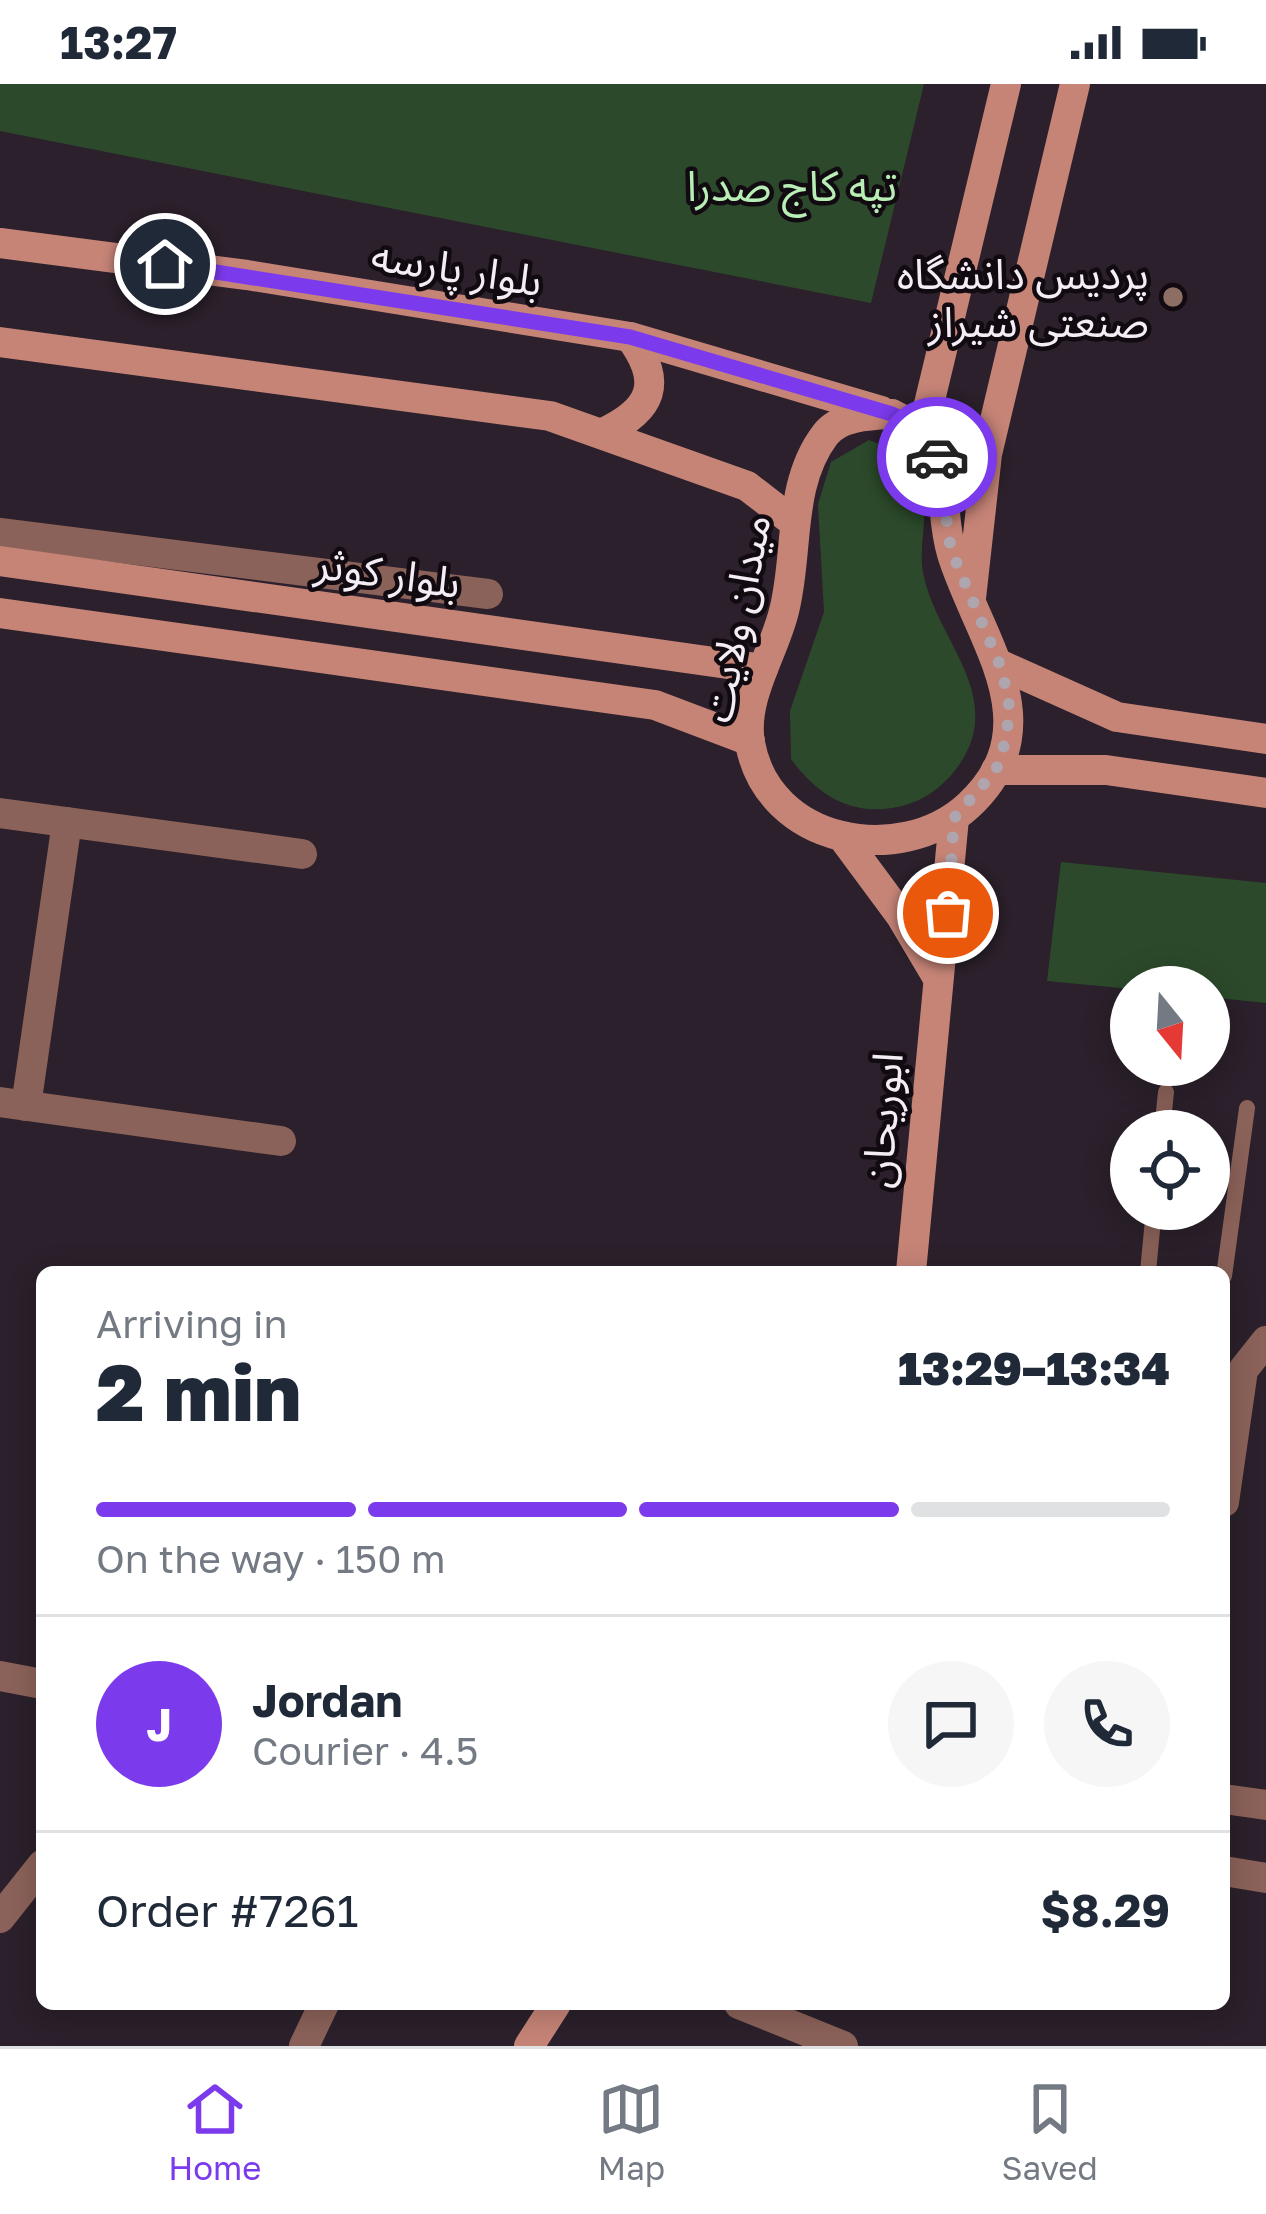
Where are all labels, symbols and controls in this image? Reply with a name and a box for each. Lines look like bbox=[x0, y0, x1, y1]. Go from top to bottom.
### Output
text: 13:27 bbox=[60, 15, 177, 69]
park label: تپه کاج صدرا bbox=[687, 160, 897, 218]
pin bbox=[114, 213, 216, 315]
street label: بلوار پارسه bbox=[368, 229, 546, 308]
icon: home bbox=[132, 231, 198, 297]
place label: پردیس دانشگاه صنعتی شیراز bbox=[897, 248, 1149, 347]
marker: پردیس دانشگاه صنعتی شیراز bbox=[1160, 284, 1186, 310]
courier bbox=[877, 397, 997, 517]
icon: car bbox=[904, 424, 970, 490]
street label: میدان ولایت bbox=[690, 510, 781, 727]
street label: بلوار کوثر bbox=[310, 537, 464, 608]
pin bbox=[897, 862, 999, 964]
icon: bag bbox=[915, 880, 981, 946]
north arrow bbox=[1110, 966, 1230, 1086]
map controls bbox=[1110, 966, 1230, 1230]
street label: ابوریحان bbox=[850, 1050, 913, 1190]
button: locate bbox=[1110, 1110, 1230, 1230]
text: Arriving in bbox=[96, 1300, 287, 1347]
text: 13:29–13:34 bbox=[898, 1341, 1170, 1395]
text: 2 min bbox=[96, 1345, 301, 1438]
text: On the way · 150 m bbox=[96, 1535, 446, 1582]
button: chat bbox=[888, 1661, 1014, 1787]
button: phone bbox=[1044, 1661, 1170, 1787]
text: Jordan bbox=[252, 1673, 403, 1727]
text: J bbox=[146, 1697, 172, 1751]
text: Courier · 4.5 bbox=[252, 1727, 478, 1774]
text: Order #7261 bbox=[96, 1883, 359, 1937]
text: $8.29 bbox=[1041, 1883, 1170, 1937]
tab: Home bbox=[168, 2076, 261, 2187]
tab: Map bbox=[598, 2076, 665, 2187]
tab: Saved bbox=[1001, 2076, 1098, 2187]

